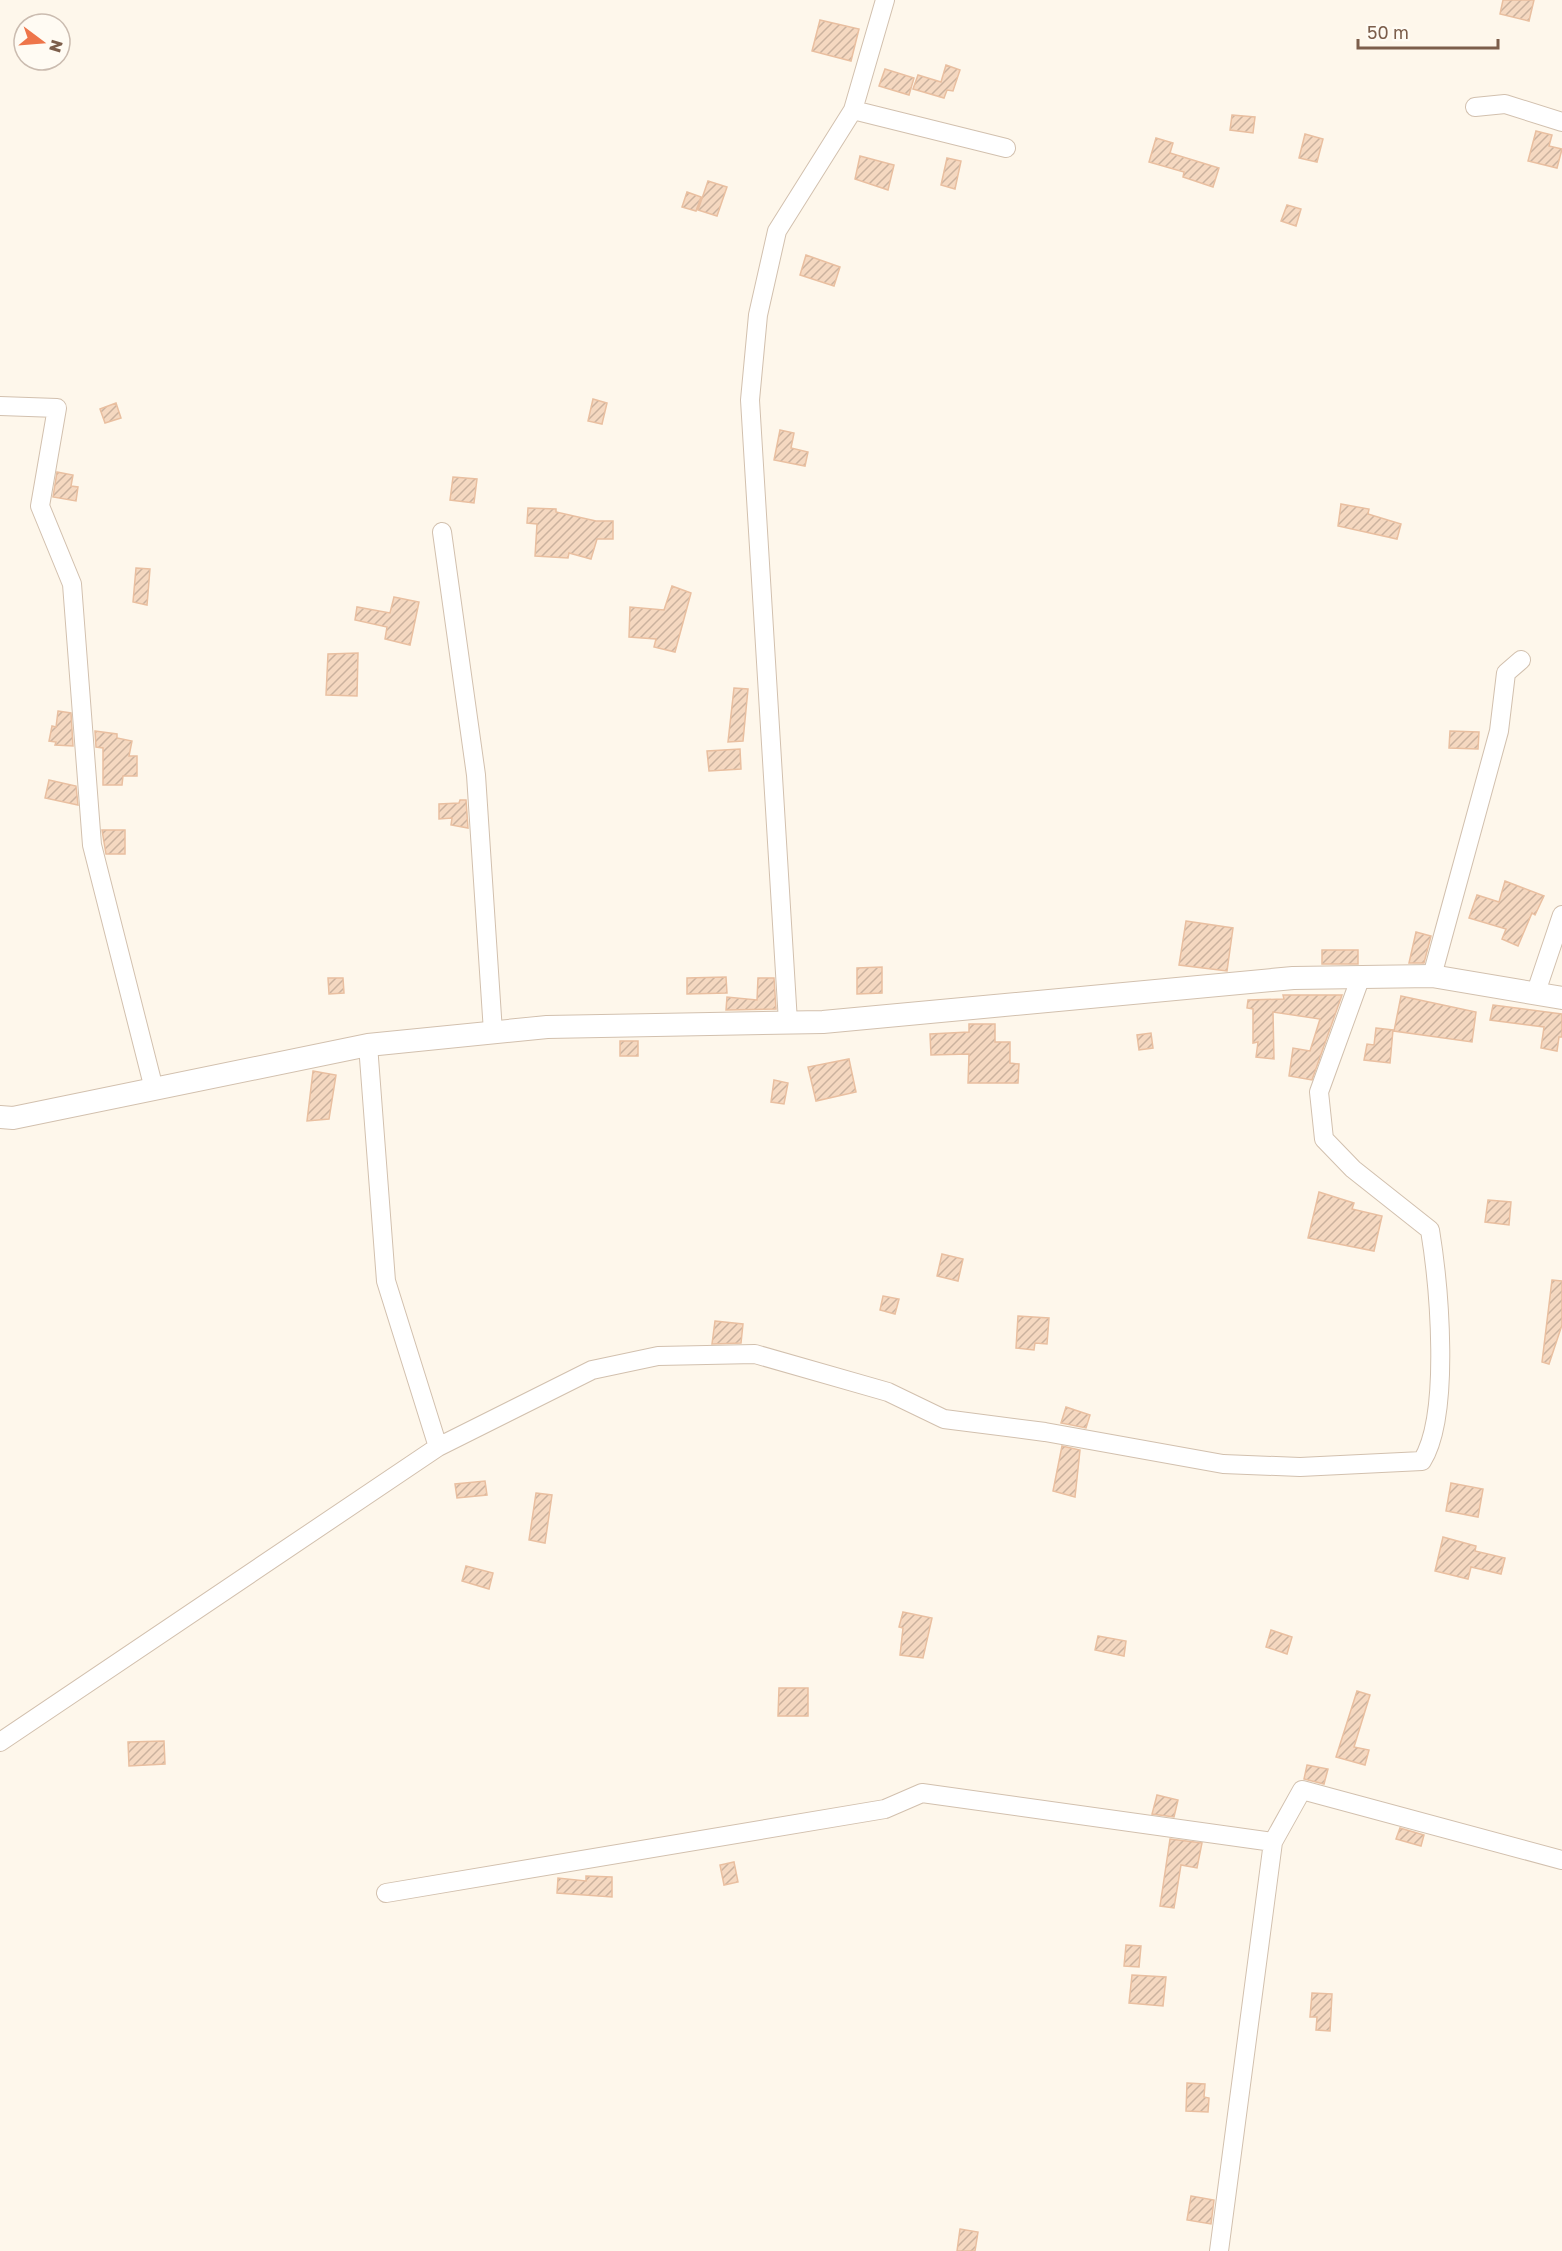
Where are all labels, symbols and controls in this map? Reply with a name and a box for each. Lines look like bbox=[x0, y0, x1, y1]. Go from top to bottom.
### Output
north arrow bbox=[12, 12, 72, 72]
scale bar bbox=[1358, 12, 1498, 50]
text: 50 m bbox=[1367, 21, 1409, 43]
text: N bbox=[45, 38, 68, 55]

